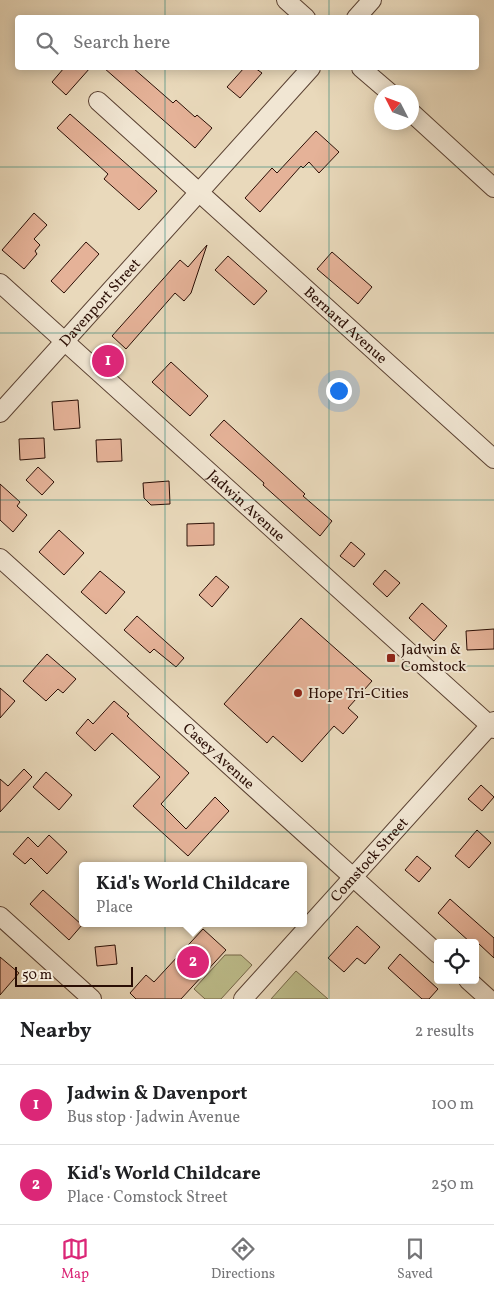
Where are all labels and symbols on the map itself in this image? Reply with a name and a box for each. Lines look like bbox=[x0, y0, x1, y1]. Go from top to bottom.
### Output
north arrow bbox=[374, 85, 419, 130]
street label: Davenport Street bbox=[55, 255, 146, 352]
street label: Bernard Avenue bbox=[298, 283, 391, 369]
pin: 1 bbox=[92, 342, 124, 380]
your location bbox=[326, 378, 352, 404]
street label: Jadwin Avenue bbox=[202, 466, 289, 547]
place label: Jadwin & Comstock bbox=[401, 640, 466, 678]
marker: Jadwin & Comstock bbox=[385, 652, 397, 664]
place label: Hope Tri-Cities bbox=[308, 684, 409, 705]
marker: Hope Tri-Cities bbox=[292, 687, 304, 699]
street label: Casey Avenue bbox=[177, 719, 258, 795]
street label: Comstock Street bbox=[326, 814, 414, 907]
pin: 2 bbox=[177, 943, 209, 981]
scale bar bbox=[15, 964, 132, 987]

